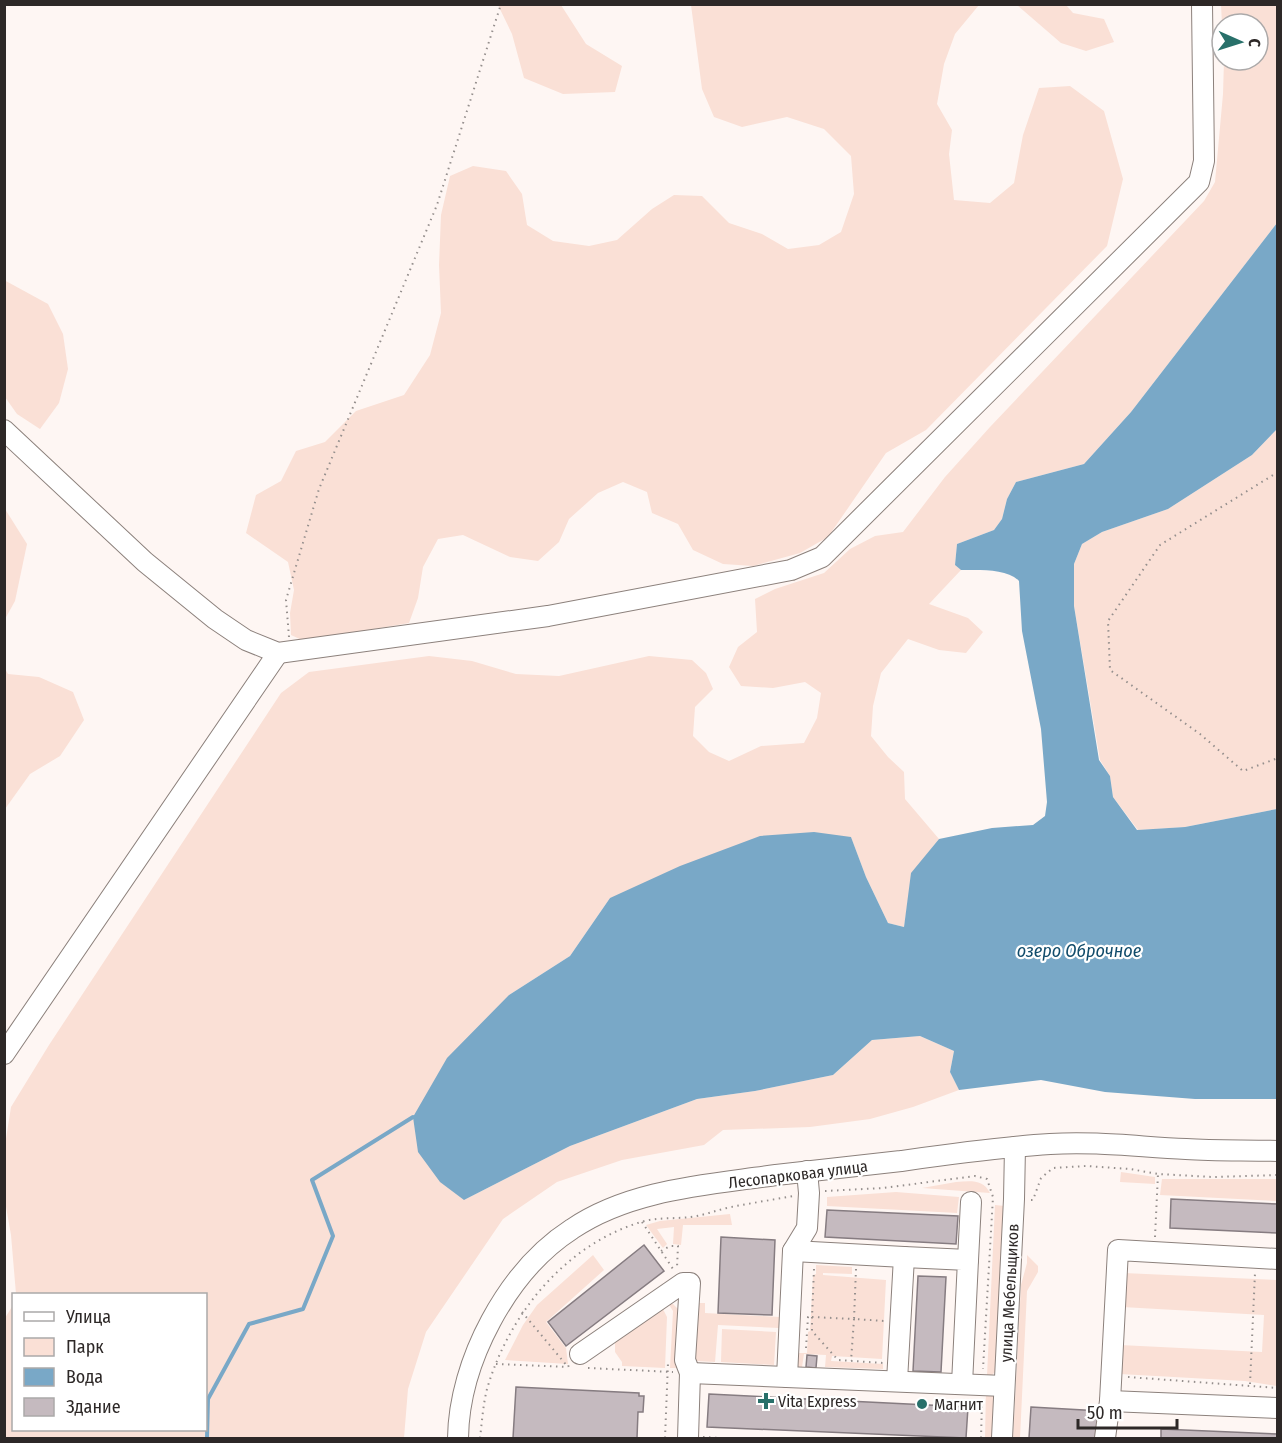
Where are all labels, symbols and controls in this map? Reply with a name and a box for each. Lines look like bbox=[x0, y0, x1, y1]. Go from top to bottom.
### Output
north arrow bbox=[1210, 12, 1270, 72]
text: С bbox=[1245, 38, 1264, 48]
water label: озеро Оброчное bbox=[1017, 940, 1142, 962]
street label: Лесопарковая улица bbox=[727, 1156, 869, 1192]
street label: улица Мебельщиков bbox=[996, 1223, 1023, 1363]
legend bbox=[12, 1293, 207, 1431]
text: Улица bbox=[65, 1306, 111, 1328]
text: Парк bbox=[66, 1336, 104, 1358]
text: Вода bbox=[66, 1366, 103, 1388]
place label: Vita Express bbox=[778, 1392, 857, 1411]
scale bar bbox=[1078, 1392, 1177, 1430]
marker: Vita Express bbox=[759, 1394, 773, 1408]
place label: Магнит bbox=[934, 1395, 984, 1414]
text: Здание bbox=[66, 1396, 121, 1418]
marker: Магнит bbox=[915, 1397, 929, 1411]
text: 50 m bbox=[1087, 1402, 1123, 1424]

